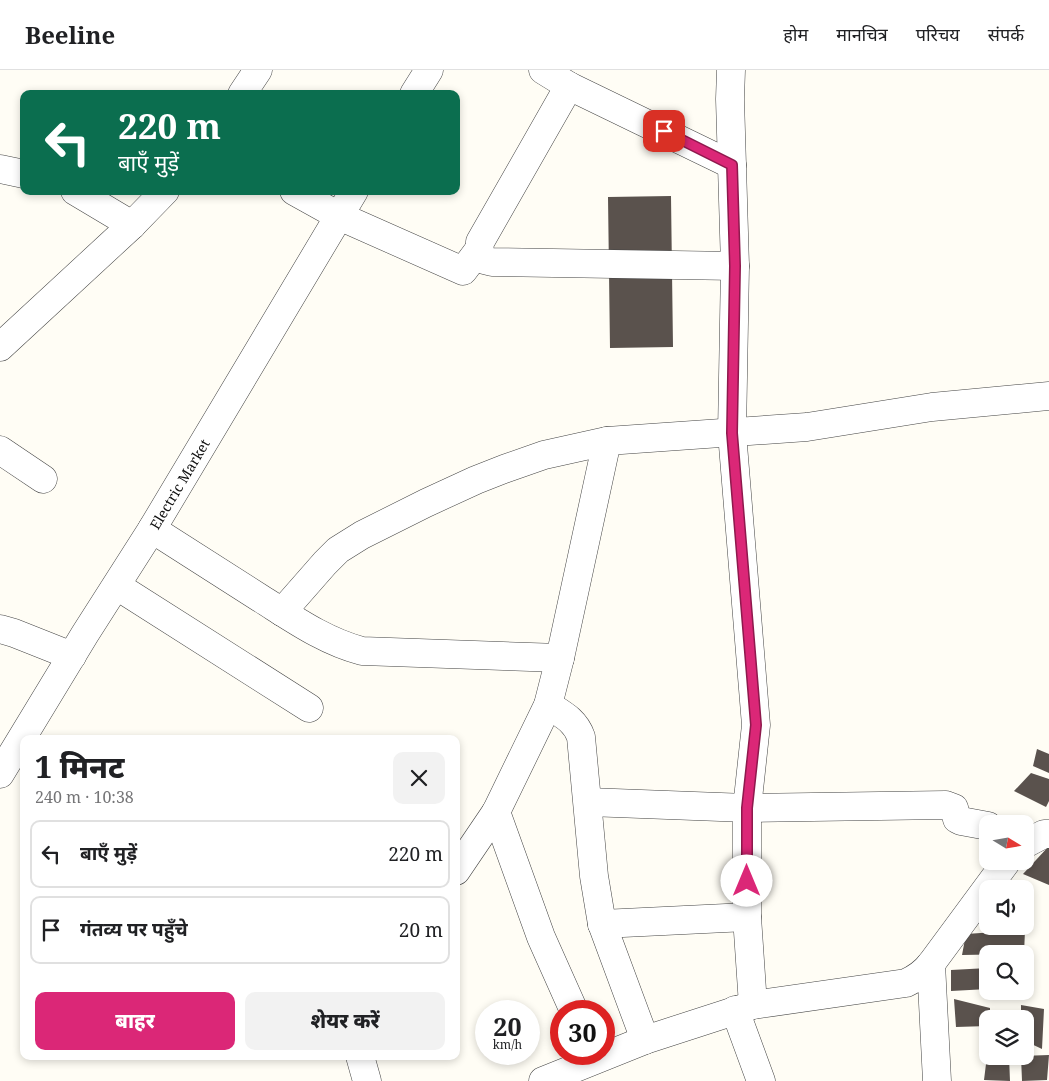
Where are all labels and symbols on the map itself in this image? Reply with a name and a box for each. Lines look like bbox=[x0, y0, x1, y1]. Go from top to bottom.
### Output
pin bbox=[643, 110, 685, 152]
street label: Electric Market bbox=[145, 435, 213, 532]
north arrow bbox=[979, 815, 1034, 870]
position arrow bbox=[720, 854, 772, 906]
speed limit sign: 30 bbox=[550, 1000, 615, 1065]

